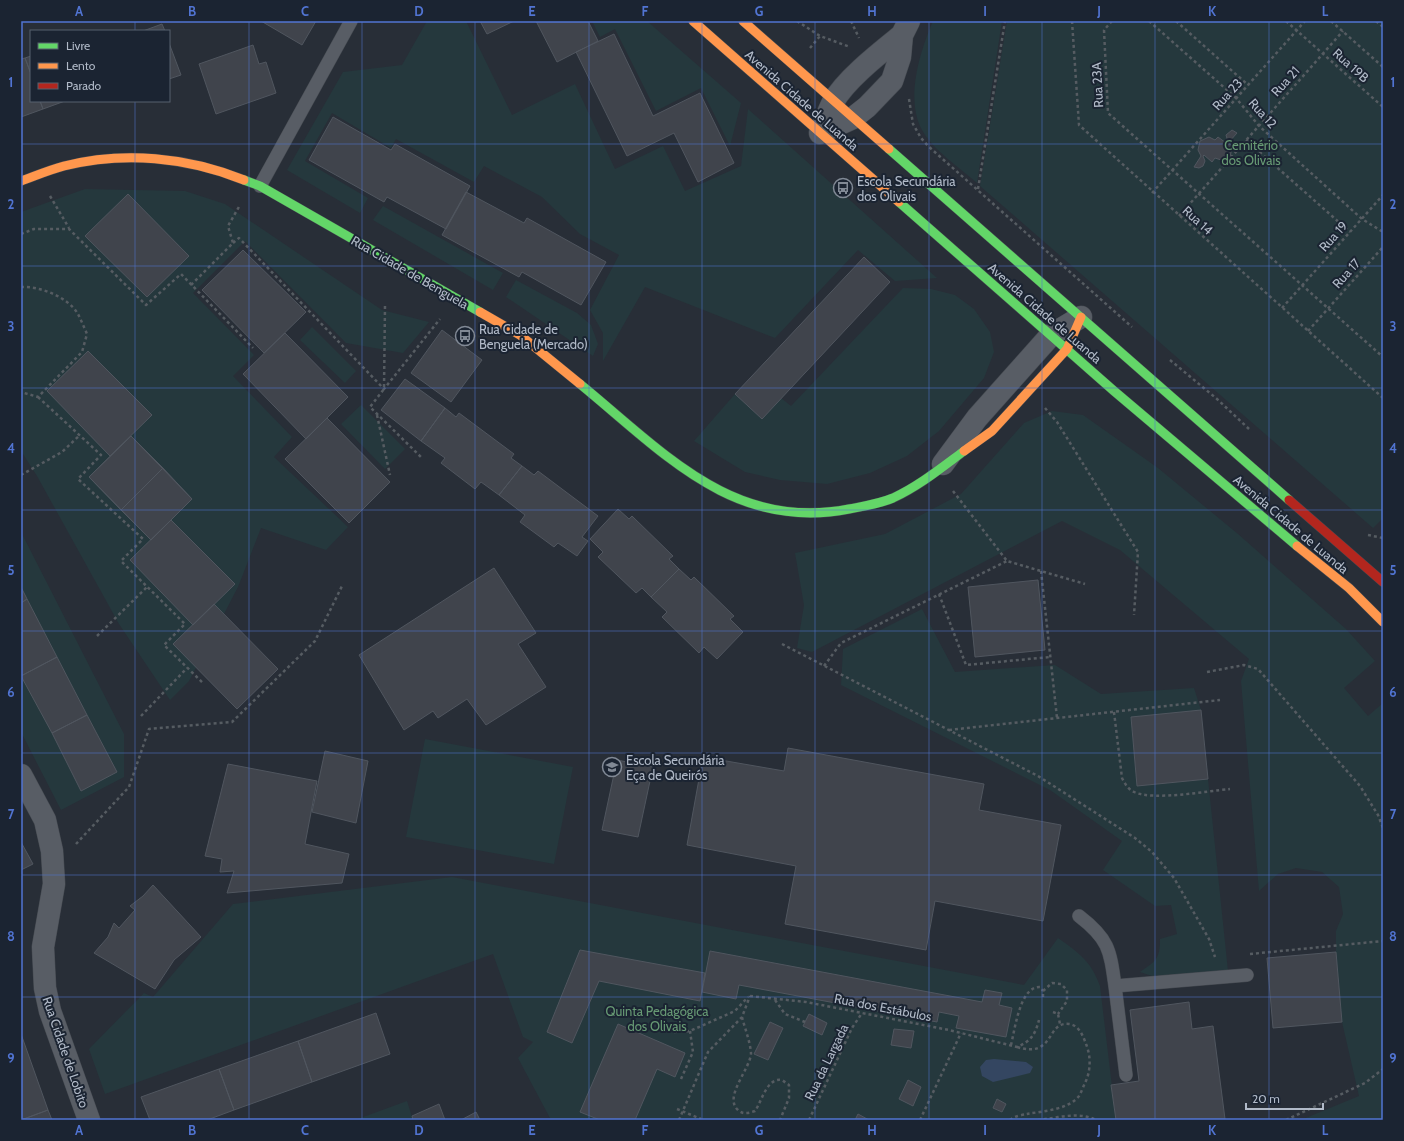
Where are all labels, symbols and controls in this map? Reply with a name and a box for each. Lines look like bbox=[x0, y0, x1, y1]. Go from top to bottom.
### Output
text: A bbox=[75, 3, 84, 19]
text: B bbox=[188, 3, 196, 19]
text: C bbox=[301, 3, 309, 19]
text: D bbox=[414, 3, 424, 19]
text: E bbox=[528, 3, 536, 19]
text: F bbox=[642, 3, 649, 19]
text: G bbox=[755, 3, 764, 19]
text: H bbox=[867, 3, 877, 19]
text: I bbox=[983, 3, 987, 19]
text: J bbox=[1096, 3, 1101, 19]
text: K bbox=[1208, 3, 1217, 19]
text: L bbox=[1322, 3, 1329, 19]
legend bbox=[30, 30, 170, 102]
text: Livre bbox=[66, 38, 90, 53]
street label: Rua 19B bbox=[1330, 45, 1373, 86]
street label: Avenida Cidade de Luanda bbox=[742, 46, 863, 154]
text: Lento bbox=[66, 58, 96, 73]
street label: Rua 23A bbox=[1088, 62, 1106, 108]
street label: Rua 21 bbox=[1267, 63, 1303, 99]
text: 1 bbox=[9, 74, 13, 90]
text: 1 bbox=[1391, 74, 1395, 90]
street label: Rua 23 bbox=[1209, 75, 1245, 113]
text: Parado bbox=[66, 78, 102, 93]
street label: Rua 12 bbox=[1245, 95, 1281, 131]
park label: Cemitério dos Olivais bbox=[1221, 137, 1281, 168]
place label: Escola Secundária dos Olivais bbox=[857, 173, 956, 204]
bus stop icon: Escola Secundária dos Olivais bbox=[832, 177, 854, 199]
text: 2 bbox=[8, 196, 15, 212]
text: 2 bbox=[1390, 196, 1397, 212]
street label: Rua 14 bbox=[1179, 202, 1217, 238]
street label: Rua 19 bbox=[1315, 218, 1351, 254]
street label: Rua Cidade de Benguela bbox=[348, 232, 472, 313]
street label: Rua 17 bbox=[1329, 255, 1364, 291]
street label: Avenida Cidade de Luanda bbox=[985, 259, 1106, 367]
text: 3 bbox=[7, 318, 15, 334]
text: 3 bbox=[1389, 318, 1397, 334]
place label: Rua Cidade de Benguela (Mercado) bbox=[479, 321, 588, 352]
bus stop icon: Rua Cidade de Benguela (Mercado) bbox=[454, 325, 476, 347]
text: 4 bbox=[7, 440, 15, 456]
text: 4 bbox=[1389, 440, 1397, 456]
street label: Avenida Cidade de Luanda bbox=[1230, 471, 1352, 577]
text: 5 bbox=[8, 562, 15, 578]
text: 5 bbox=[1390, 562, 1397, 578]
text: 6 bbox=[7, 684, 15, 700]
text: 6 bbox=[1389, 684, 1397, 700]
place label: Escola Secundária Eça de Queirós bbox=[626, 752, 725, 783]
school or university icon: Escola Secundária Eça de Queirós bbox=[601, 756, 623, 778]
text: 7 bbox=[8, 806, 15, 822]
text: 7 bbox=[1390, 806, 1397, 822]
text: 8 bbox=[7, 928, 15, 944]
text: 8 bbox=[1389, 928, 1397, 944]
street label: Rua dos Estábulos bbox=[833, 990, 934, 1024]
street label: Rua Cidade de Lobito bbox=[39, 994, 93, 1110]
park label: Quinta Pedagógica dos Olivais bbox=[606, 1003, 709, 1034]
street label: Rua da Largada bbox=[801, 1021, 852, 1103]
text: 9 bbox=[7, 1050, 15, 1066]
text: 9 bbox=[1389, 1050, 1397, 1066]
scale bar bbox=[1246, 1085, 1323, 1111]
text: 20 m bbox=[1252, 1091, 1280, 1106]
text: A bbox=[75, 1122, 84, 1138]
text: B bbox=[188, 1122, 196, 1138]
text: C bbox=[301, 1122, 309, 1138]
text: D bbox=[414, 1122, 424, 1138]
text: E bbox=[528, 1122, 536, 1138]
text: F bbox=[642, 1122, 649, 1138]
text: G bbox=[755, 1122, 764, 1138]
text: H bbox=[867, 1122, 877, 1138]
text: I bbox=[983, 1122, 987, 1138]
text: J bbox=[1096, 1122, 1101, 1138]
text: K bbox=[1208, 1122, 1217, 1138]
text: L bbox=[1322, 1122, 1329, 1138]

